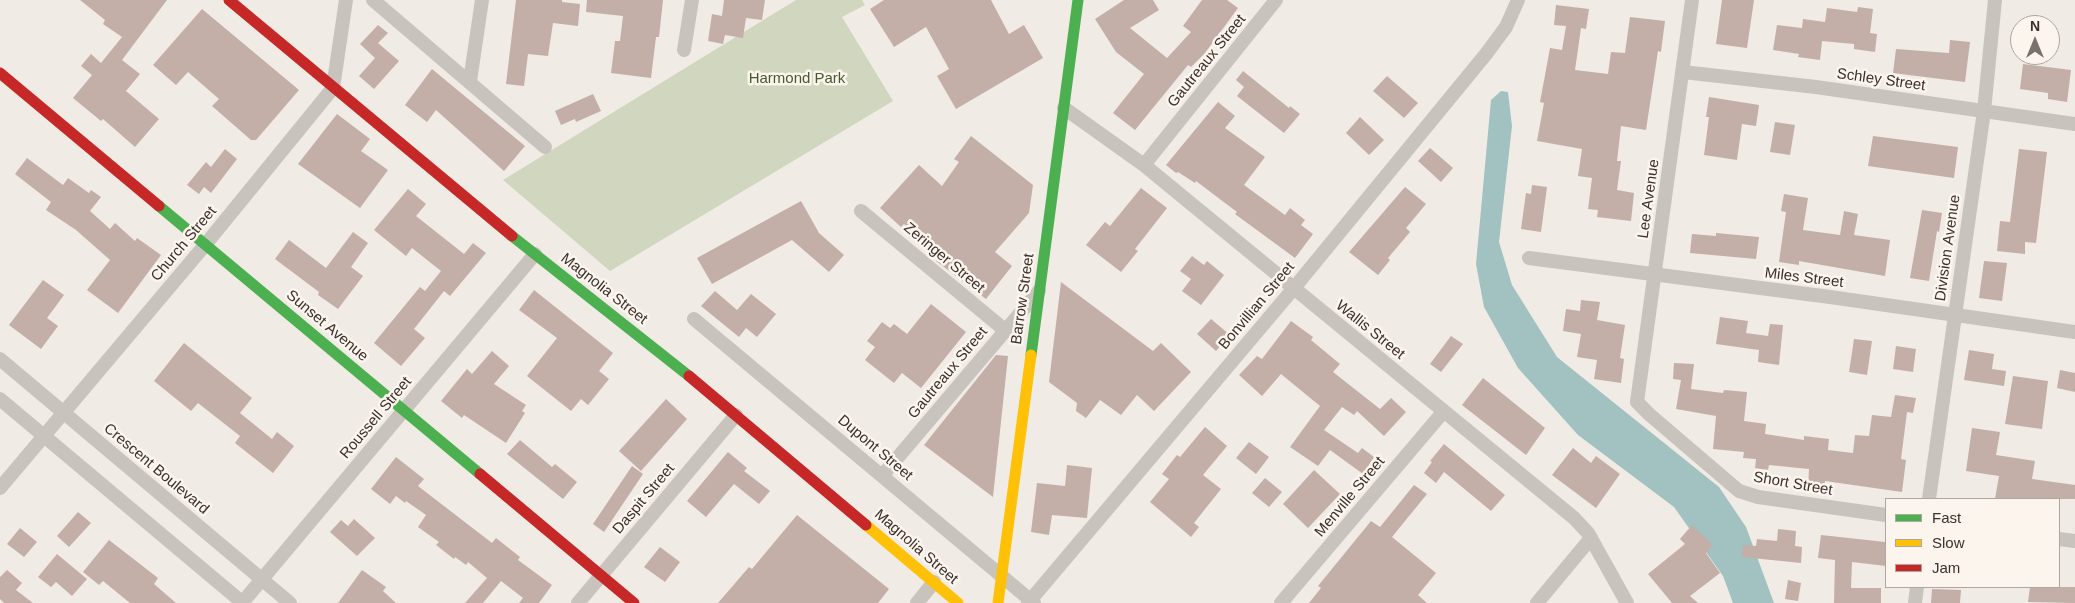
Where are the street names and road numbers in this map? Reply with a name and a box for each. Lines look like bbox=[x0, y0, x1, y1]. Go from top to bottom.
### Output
street label: Gautreaux Street bbox=[1164, 11, 1250, 111]
street label: Schley Street bbox=[1836, 65, 1926, 95]
street label: Lee Avenue bbox=[1635, 158, 1663, 240]
street label: Division Avenue bbox=[1932, 194, 1964, 302]
street label: Church Street bbox=[147, 203, 221, 285]
street label: Zeringer Street bbox=[900, 219, 988, 297]
street label: Magnolia Street bbox=[557, 250, 651, 328]
street label: Barrow Street bbox=[1008, 252, 1038, 346]
street label: Bonvillian Street bbox=[1215, 259, 1299, 353]
street label: Miles Street bbox=[1764, 264, 1844, 292]
street label: Sunset Avenue bbox=[282, 286, 372, 366]
street label: Wallis Street bbox=[1332, 297, 1408, 363]
street label: Gautreaux Street bbox=[904, 323, 992, 423]
street label: Roussell Street bbox=[336, 373, 416, 463]
street label: Dupont Street bbox=[834, 411, 916, 485]
street label: Crescent Boulevard bbox=[100, 420, 212, 518]
street label: Menville Street bbox=[1311, 453, 1389, 541]
street label: Daspit Street bbox=[609, 460, 679, 538]
street label: Short Street bbox=[1752, 468, 1834, 500]
street label: Magnolia Street bbox=[870, 506, 962, 588]

